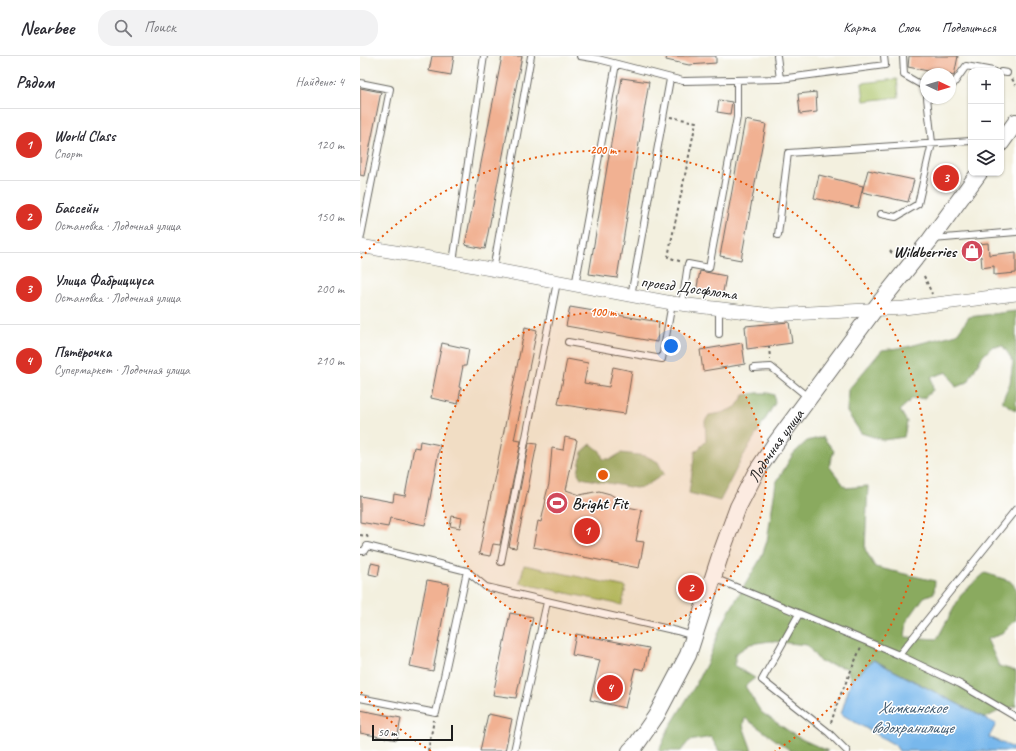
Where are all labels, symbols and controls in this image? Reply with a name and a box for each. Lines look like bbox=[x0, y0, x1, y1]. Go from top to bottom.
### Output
search box bbox=[98, 10, 378, 46]
text: Nearbee bbox=[20, 16, 74, 40]
icon: search bbox=[112, 17, 134, 39]
text: Поиск bbox=[144, 18, 176, 37]
text: Карта bbox=[843, 19, 875, 36]
text: Слои bbox=[897, 19, 920, 36]
text: Поделиться bbox=[942, 19, 996, 36]
north arrow bbox=[920, 68, 956, 104]
map controls bbox=[968, 68, 1004, 176]
button: + bbox=[968, 68, 1004, 104]
text: Рядом bbox=[16, 72, 54, 93]
text: Найдено: 4 bbox=[296, 74, 344, 90]
button: − bbox=[968, 104, 1004, 140]
text: World Class bbox=[54, 127, 115, 146]
text: 1 bbox=[26, 137, 32, 153]
text: 120 m bbox=[316, 137, 344, 153]
button: layers bbox=[968, 140, 1004, 176]
text: 200 m bbox=[590, 142, 617, 158]
text: Спорт bbox=[54, 146, 82, 162]
pin: 3 bbox=[933, 163, 959, 193]
text: Бассейн bbox=[54, 199, 98, 218]
text: 2 bbox=[26, 209, 32, 225]
text: 150 m bbox=[316, 209, 344, 225]
text: Остановка · Лодочная улица bbox=[54, 218, 180, 234]
shop icon: Wildberries bbox=[959, 238, 985, 264]
place label: Wildberries bbox=[894, 242, 957, 262]
text: Улица Фабрициуса bbox=[54, 271, 153, 290]
street label: проезд Досфлота bbox=[640, 271, 740, 305]
text: 3 bbox=[26, 281, 32, 297]
text: 200 m bbox=[316, 281, 344, 297]
text: Остановка · Лодочная улица bbox=[54, 290, 180, 306]
text: 100 m bbox=[590, 304, 617, 320]
your location bbox=[661, 336, 681, 356]
text: Пятёрочка bbox=[54, 343, 111, 362]
text: 4 bbox=[26, 353, 32, 369]
text: 210 m bbox=[316, 353, 344, 369]
text: Супермаркет · Лодочная улица bbox=[54, 362, 190, 378]
street label: Лодочная улица bbox=[744, 404, 809, 486]
centre of rings bbox=[596, 468, 610, 482]
sports icon: Bright Fit bbox=[544, 490, 570, 516]
place label: Bright Fit bbox=[572, 494, 629, 514]
pin: 1 bbox=[574, 516, 600, 546]
pin: 2 bbox=[678, 573, 704, 603]
pin: 4 bbox=[597, 673, 623, 703]
water label: Химкинское водохранилище bbox=[871, 697, 956, 738]
scale bar bbox=[372, 723, 453, 742]
text: 50 m bbox=[378, 725, 397, 739]

